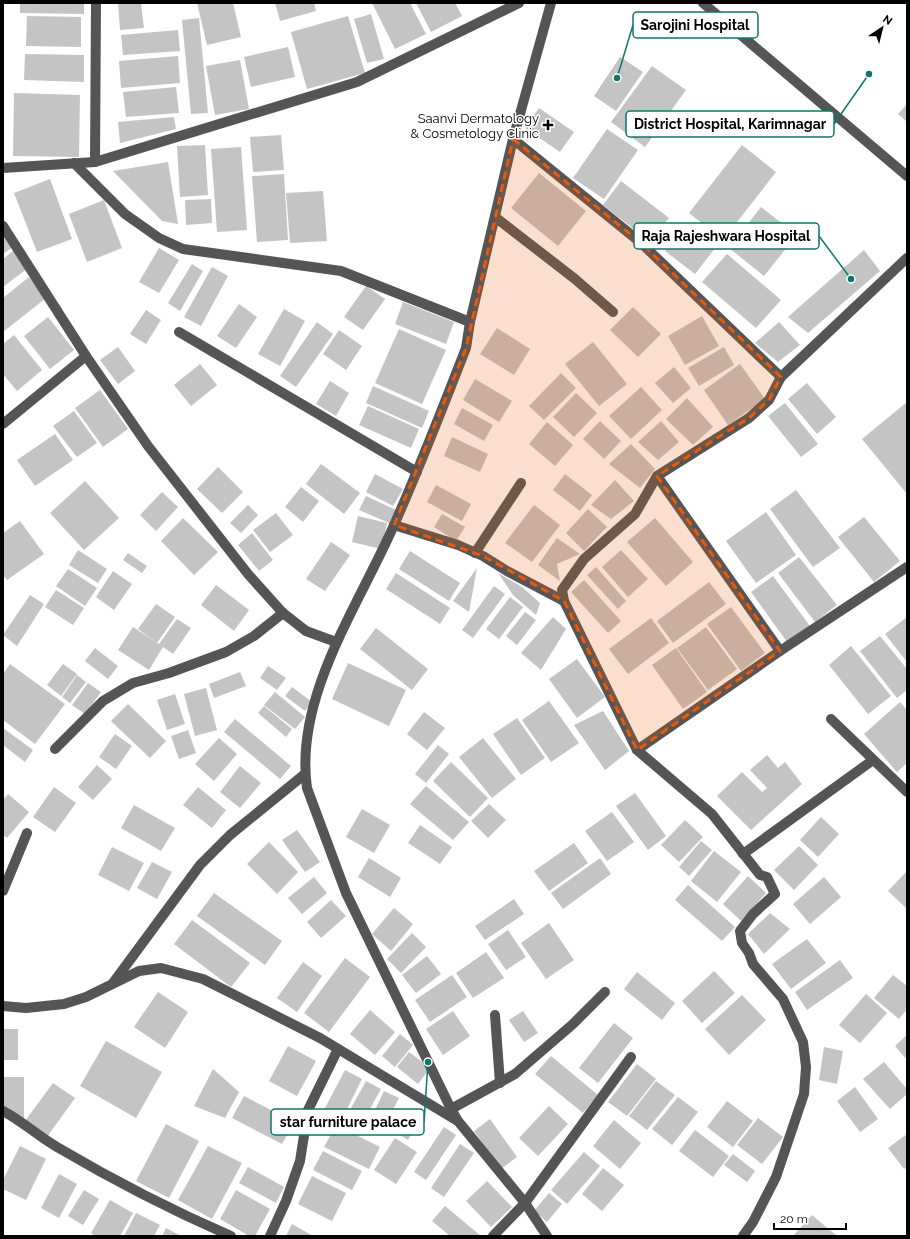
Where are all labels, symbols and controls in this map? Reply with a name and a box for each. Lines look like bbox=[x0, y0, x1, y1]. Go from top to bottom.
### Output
north arrow bbox=[862, 8, 902, 48]
callout: Sarojini Hospital bbox=[633, 12, 758, 38]
text: N bbox=[880, 12, 895, 28]
text: Sarojini Hospital bbox=[640, 17, 750, 33]
place label: Saanvi Dermatology & Cosmetology Clinic bbox=[410, 111, 539, 141]
callout: District Hospital, Karimnagar bbox=[626, 111, 834, 137]
text: District Hospital, Karimnagar bbox=[634, 116, 827, 132]
marker: Saanvi Dermatology & Cosmetology Clinic bbox=[542, 119, 554, 131]
callout: Raja Rajeshwara Hospital bbox=[634, 223, 819, 249]
text: Raja Rajeshwara Hospital bbox=[641, 228, 811, 244]
callout: star furniture palace bbox=[271, 1109, 424, 1135]
text: star furniture palace bbox=[280, 1114, 417, 1130]
scale bar bbox=[774, 1205, 846, 1231]
text: 20 m bbox=[780, 1212, 808, 1226]

